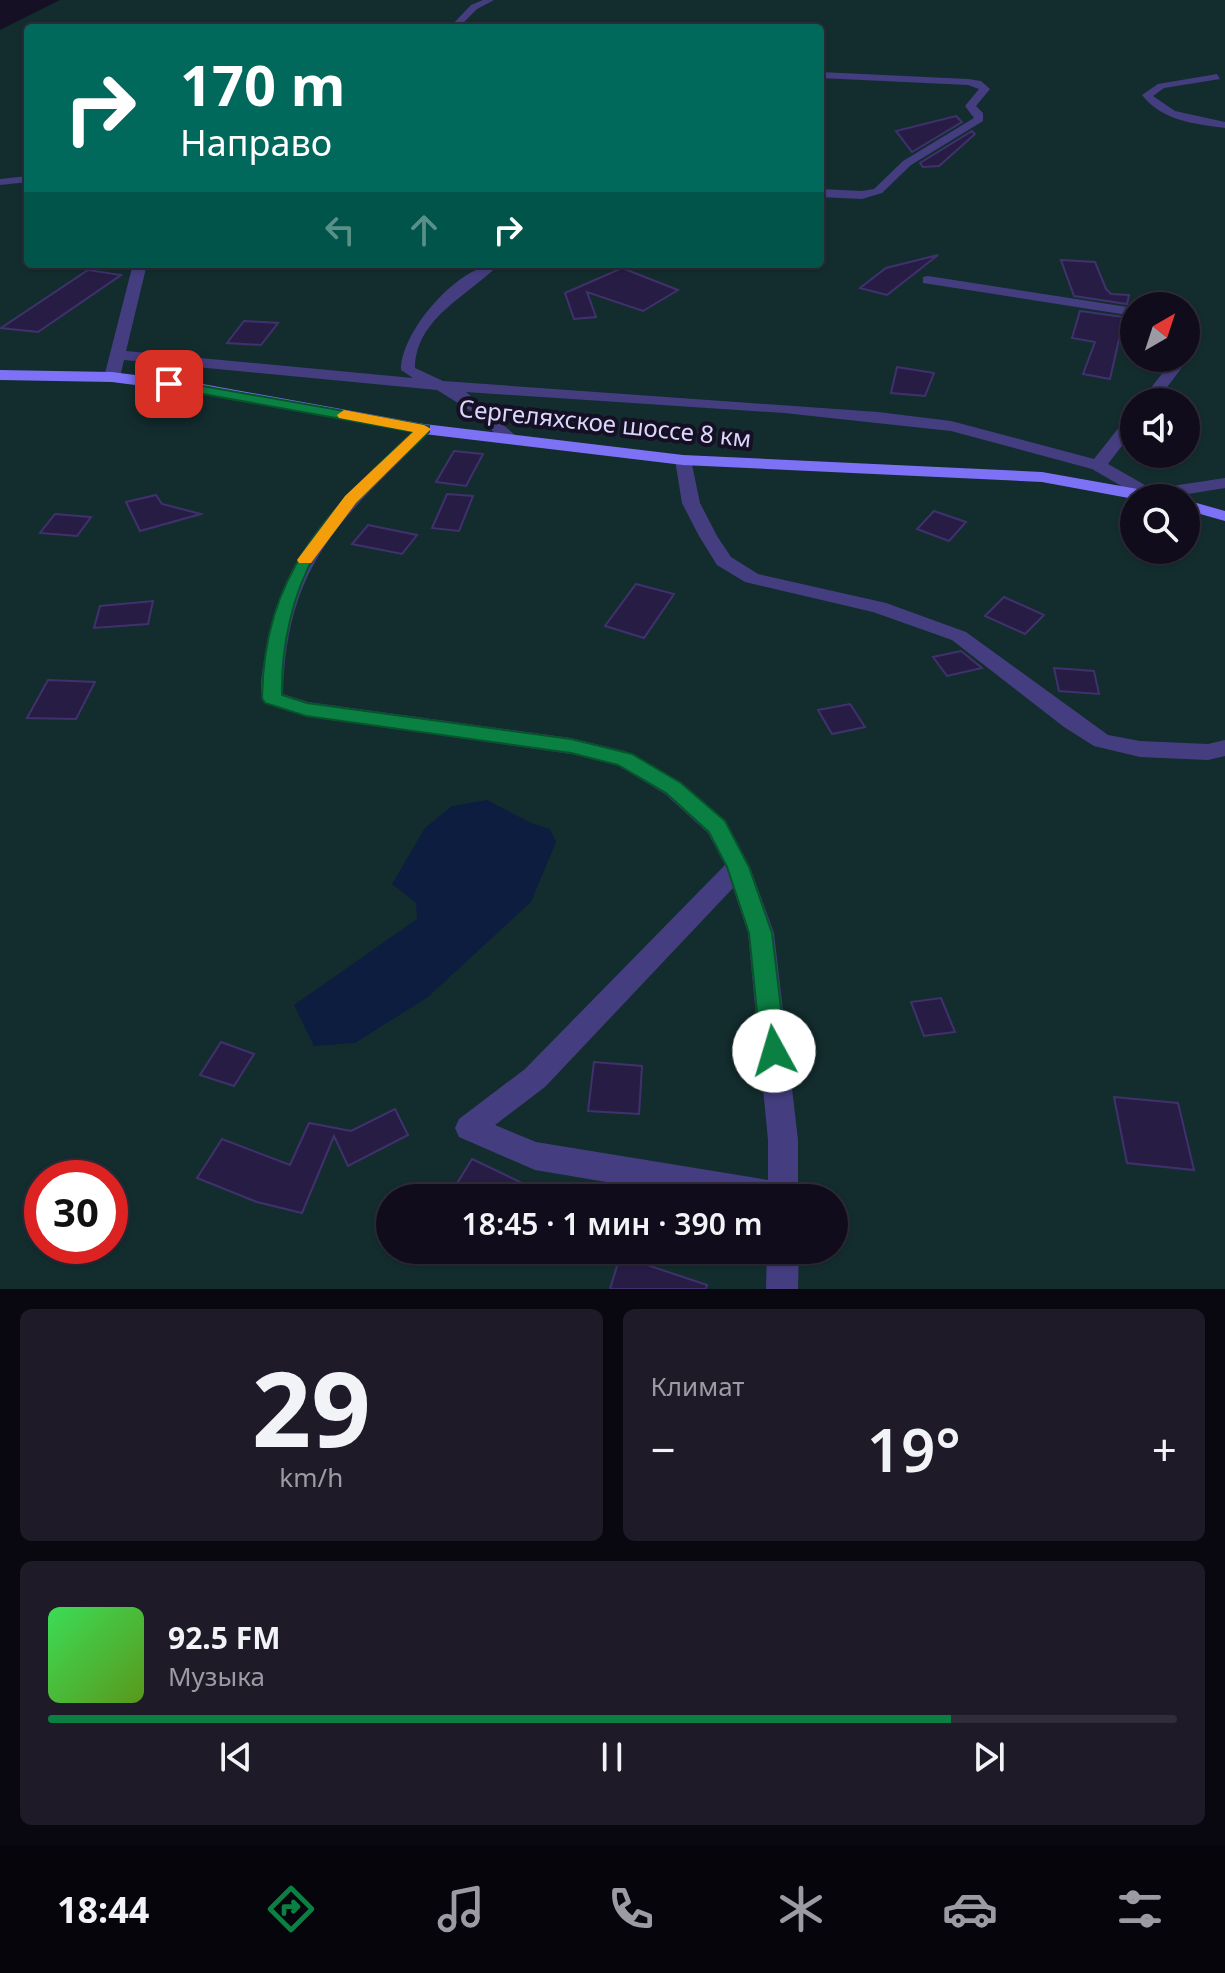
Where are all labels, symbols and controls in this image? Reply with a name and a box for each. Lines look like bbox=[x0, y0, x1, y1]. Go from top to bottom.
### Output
text: 170 m bbox=[180, 46, 345, 122]
icon: right bbox=[48, 56, 152, 160]
text: Направо bbox=[180, 118, 332, 167]
icon: left bbox=[318, 208, 362, 252]
icon: ahead bbox=[402, 208, 446, 252]
icon: right bbox=[486, 208, 530, 252]
north arrow bbox=[1120, 292, 1200, 372]
map controls bbox=[1120, 292, 1200, 564]
pin bbox=[135, 350, 203, 418]
icon: arrive bbox=[147, 362, 191, 406]
button: sound bbox=[1120, 388, 1200, 468]
street label: Сергеляхское шоссе 8 км bbox=[457, 391, 753, 454]
button: search bbox=[1120, 484, 1200, 564]
position arrow bbox=[732, 1009, 816, 1093]
speed limit sign: 30 bbox=[24, 1160, 128, 1264]
text: 18:45 · 1 мин · 390 m bbox=[462, 1203, 762, 1244]
text: 29 bbox=[252, 1336, 371, 1477]
text: Климат bbox=[651, 1368, 744, 1404]
text: 19° bbox=[867, 1408, 961, 1490]
text: − bbox=[651, 1419, 676, 1479]
text: + bbox=[1152, 1419, 1177, 1479]
text: km/h bbox=[279, 1459, 343, 1495]
text: 92.5 FM bbox=[168, 1617, 280, 1658]
text: Музыка bbox=[168, 1658, 265, 1694]
icon: previous bbox=[214, 1735, 258, 1779]
icon: pause bbox=[590, 1735, 634, 1779]
icon: next bbox=[967, 1735, 1011, 1779]
icon: directions bbox=[263, 1881, 319, 1937]
icon: music bbox=[433, 1881, 489, 1937]
icon: phone bbox=[603, 1881, 659, 1937]
icon: climate bbox=[773, 1881, 829, 1937]
icon: car bbox=[942, 1881, 998, 1937]
icon: filters bbox=[1112, 1881, 1168, 1937]
text: 18:44 bbox=[57, 1885, 149, 1934]

